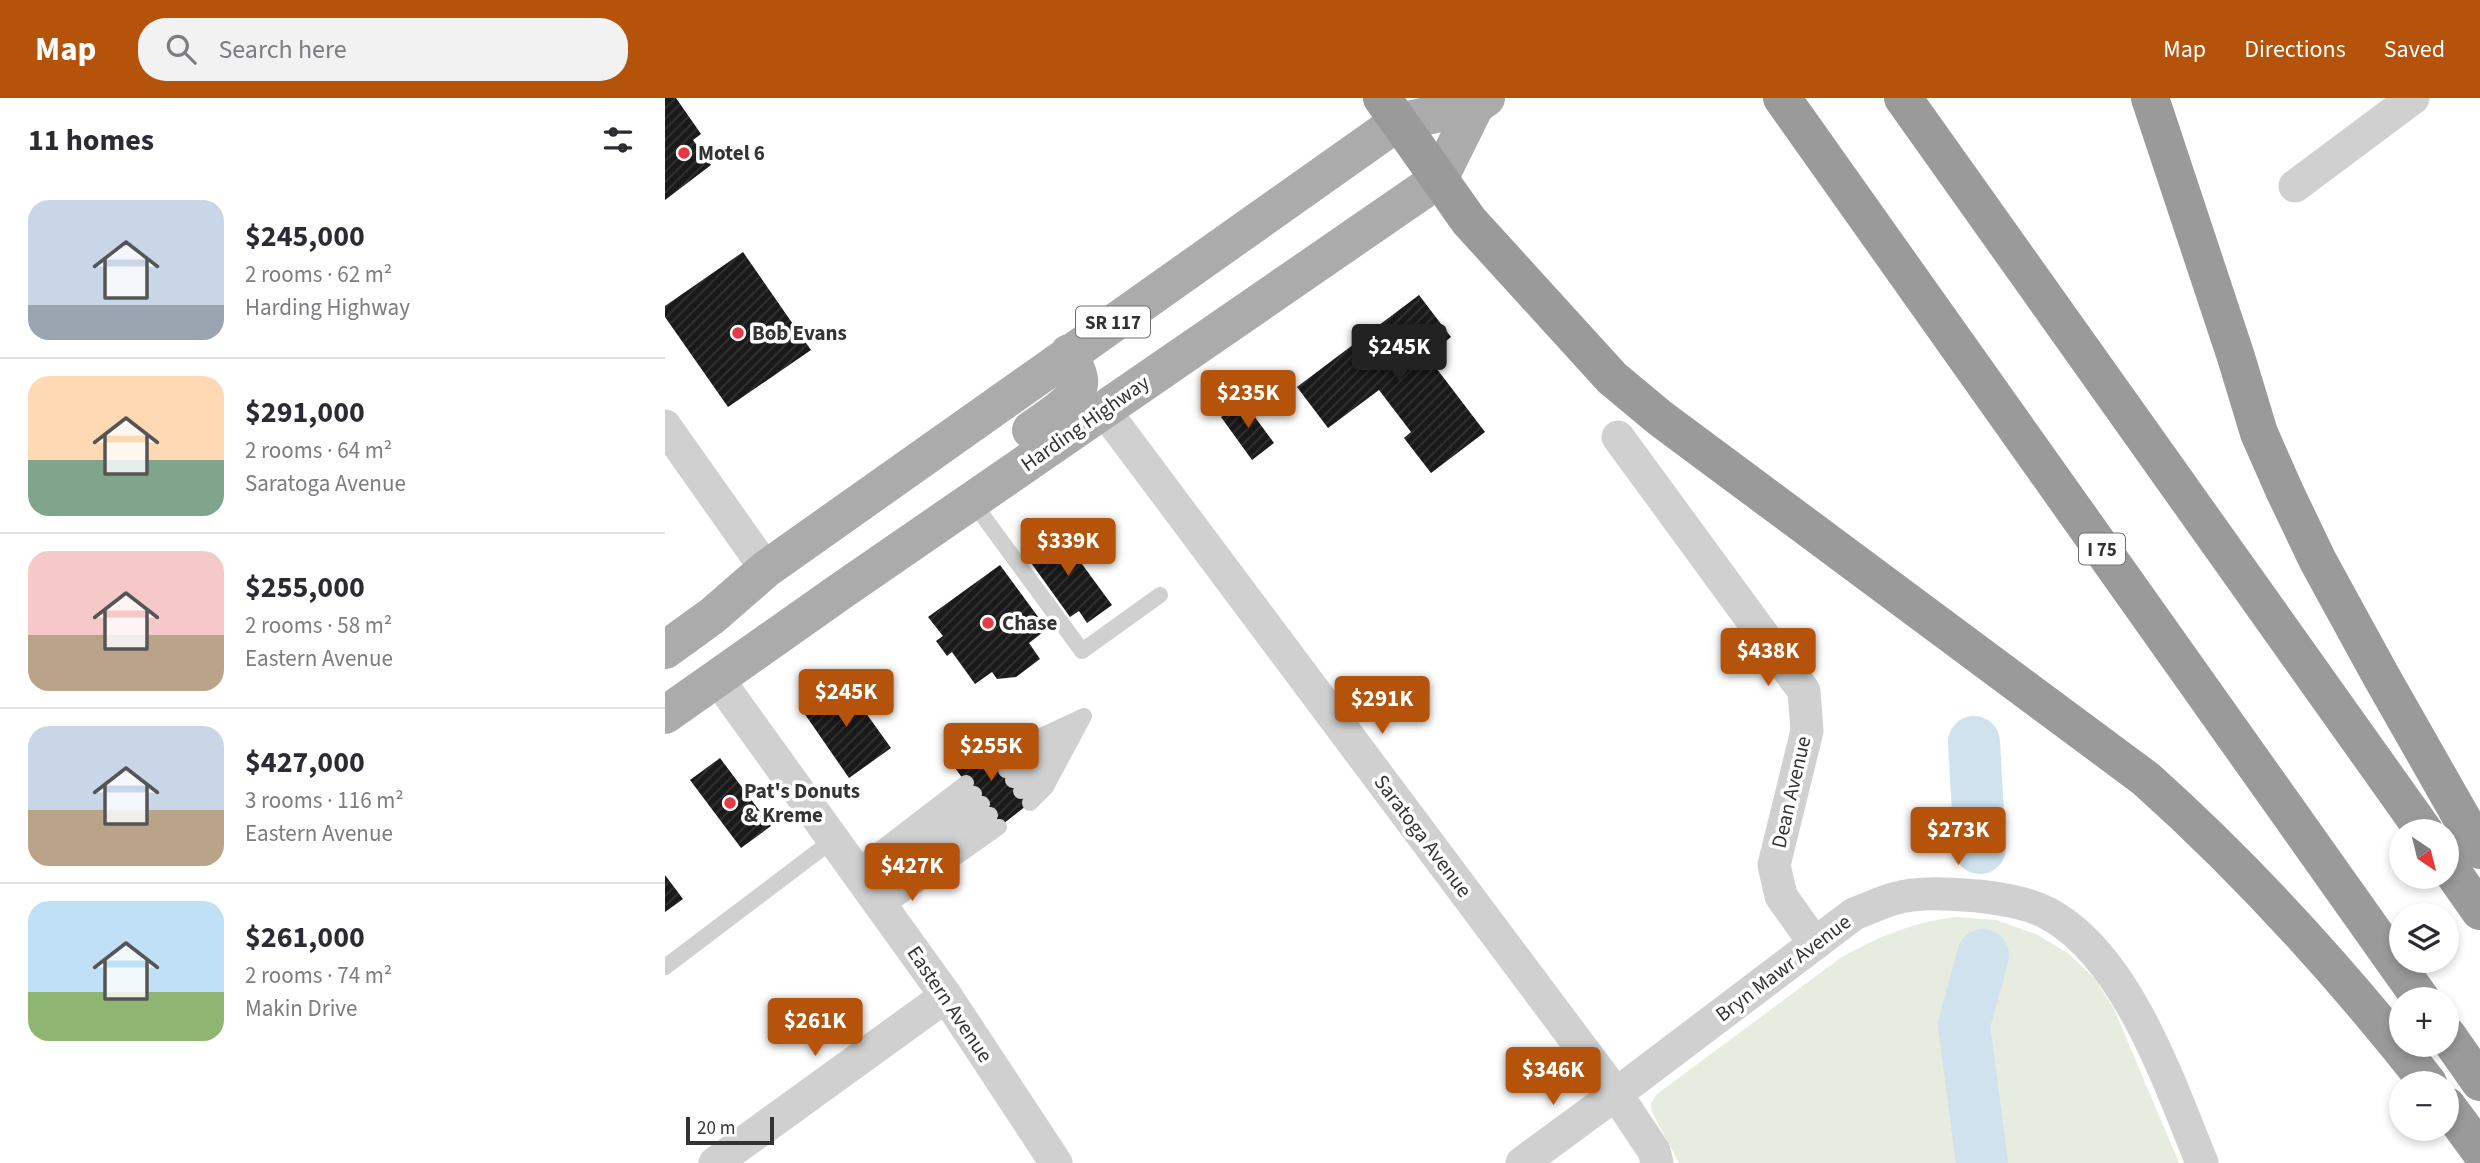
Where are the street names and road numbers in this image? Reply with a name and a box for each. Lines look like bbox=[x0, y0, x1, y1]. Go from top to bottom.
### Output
road number: SR 117 bbox=[1076, 306, 1150, 338]
street label: Harding Highway bbox=[1015, 367, 1155, 478]
road number: I 75 bbox=[2079, 534, 2125, 564]
street label: Dean Avenue bbox=[1764, 733, 1818, 851]
street label: Saratoga Avenue bbox=[1367, 768, 1479, 904]
street label: Bryn Mawr Avenue bbox=[1709, 907, 1857, 1029]
street label: Eastern Avenue bbox=[900, 940, 1000, 1068]

